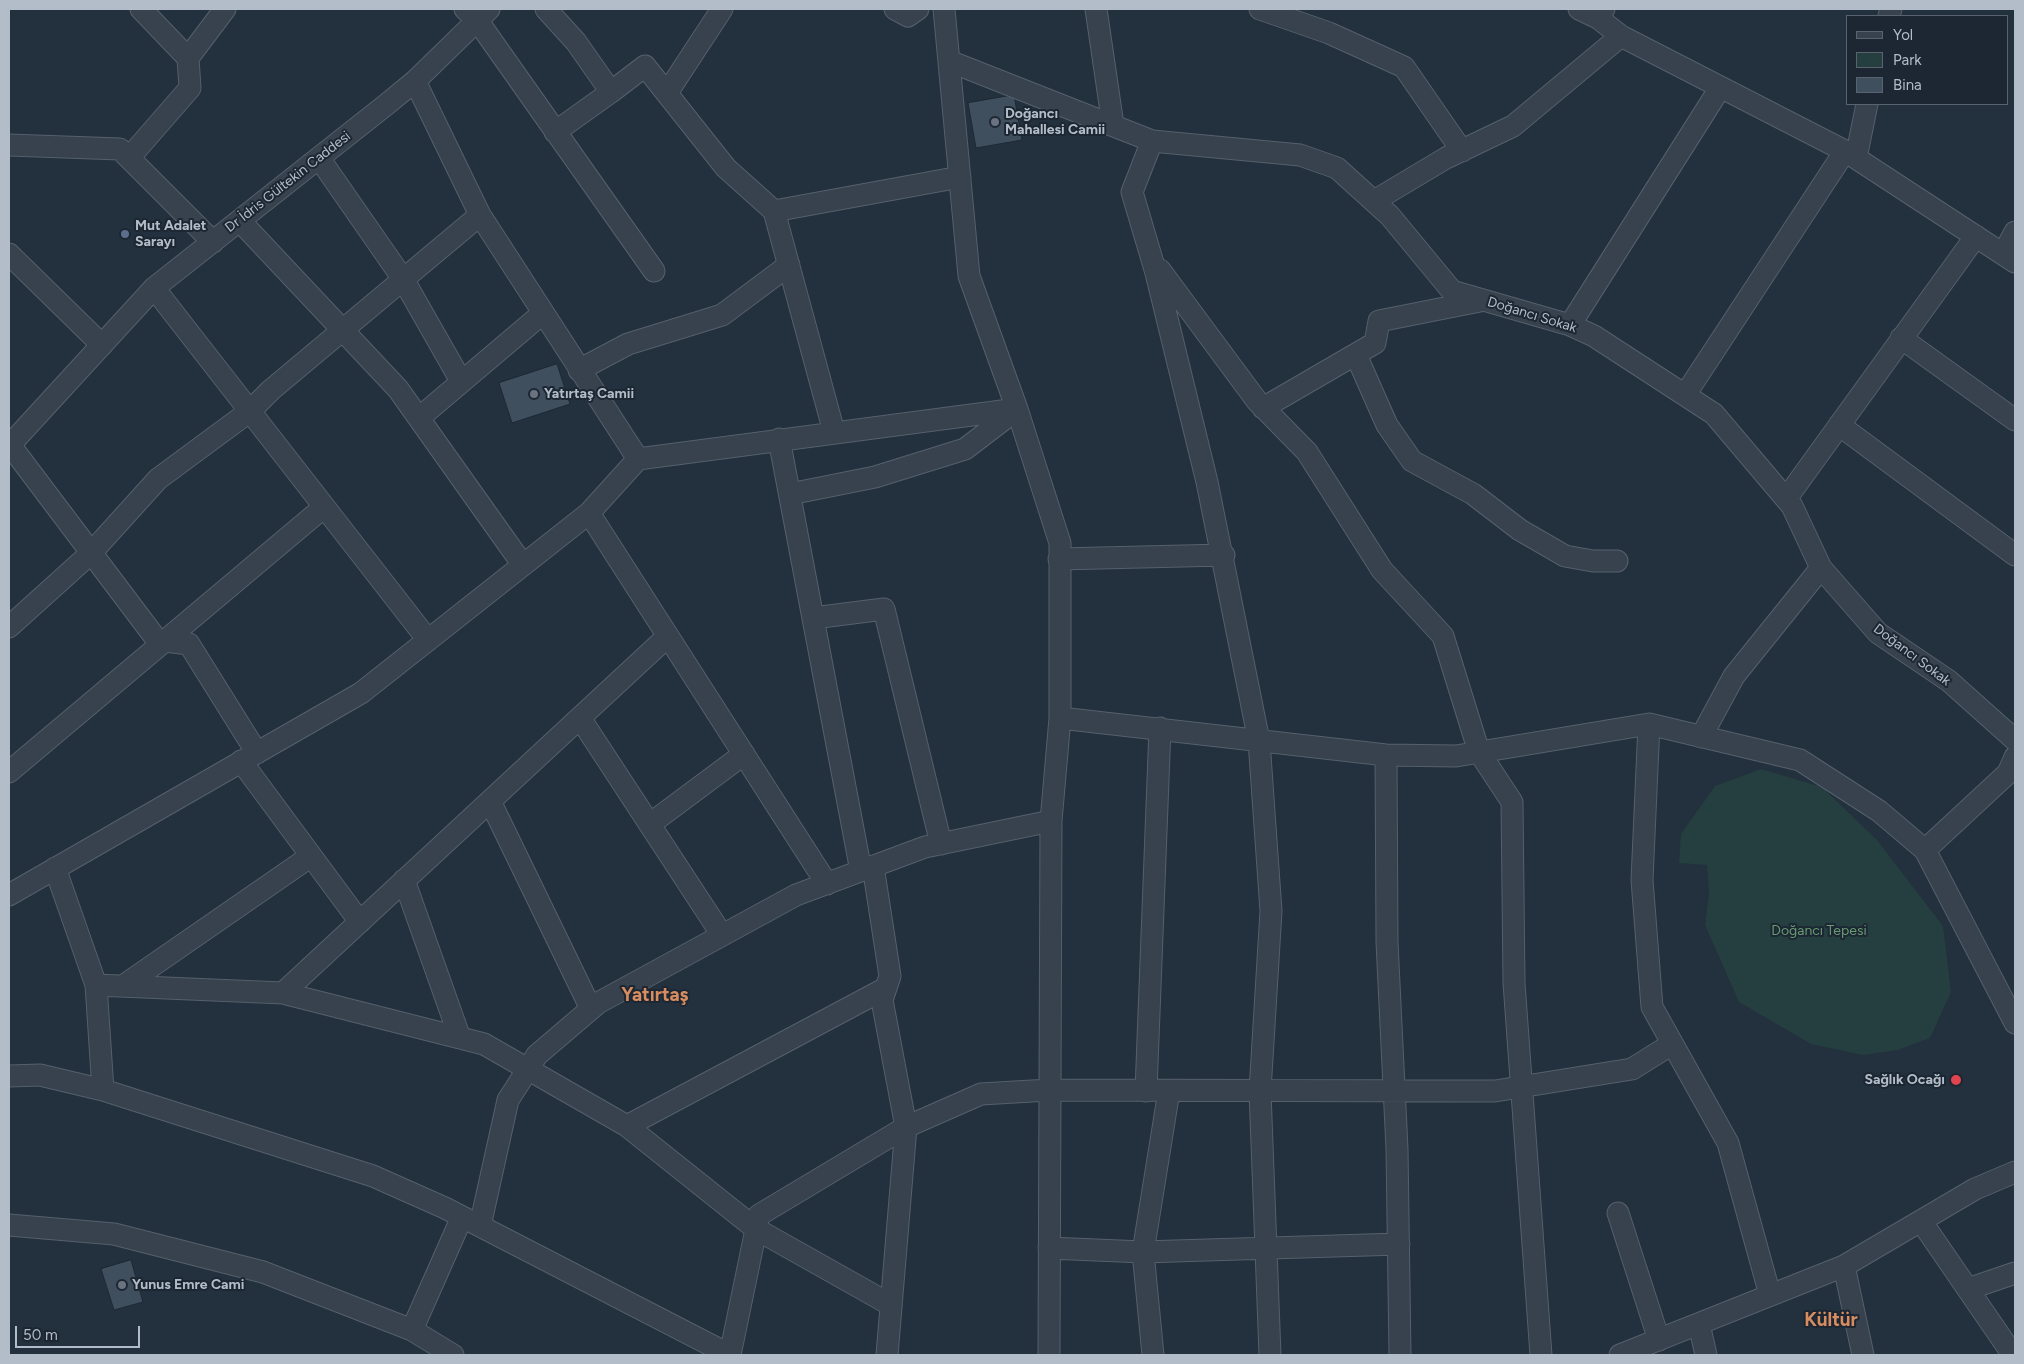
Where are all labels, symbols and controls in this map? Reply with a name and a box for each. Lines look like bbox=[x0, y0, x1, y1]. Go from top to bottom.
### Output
legend bbox=[1846, 15, 2009, 105]
text: Yol bbox=[1893, 26, 1913, 44]
text: Park bbox=[1893, 51, 1922, 69]
text: Bina bbox=[1893, 76, 1922, 94]
place label: Doğancı Mahallesi Camii bbox=[1005, 106, 1105, 138]
marker: Doğancı Mahallesi Camii bbox=[989, 116, 1001, 128]
street label: Dr İdris Gültekin Caddesi bbox=[222, 128, 354, 236]
place label: Mut Adalet Sarayı bbox=[135, 218, 206, 250]
marker: Mut Adalet Sarayı bbox=[119, 228, 131, 240]
street label: Doğancı Sokak bbox=[1485, 293, 1579, 337]
place label: Yatırtaş Camii bbox=[544, 386, 634, 402]
marker: Yatırtaş Camii bbox=[528, 388, 540, 400]
street label: Doğancı Sokak bbox=[1870, 620, 1954, 690]
park label: Doğancı Tepesi bbox=[1771, 923, 1867, 939]
district label: Yatırtaş bbox=[621, 984, 689, 1006]
place label: Sağlık Ocağı bbox=[1864, 1072, 1945, 1088]
marker: Sağlık Ocağı bbox=[1949, 1073, 1963, 1087]
place label: Yunus Emre Cami bbox=[132, 1277, 244, 1293]
marker: Yunus Emre Cami bbox=[116, 1279, 128, 1291]
district label: Kültür bbox=[1804, 1309, 1858, 1331]
scale bar bbox=[18, 1316, 142, 1348]
text: 50 m bbox=[23, 1326, 58, 1344]

